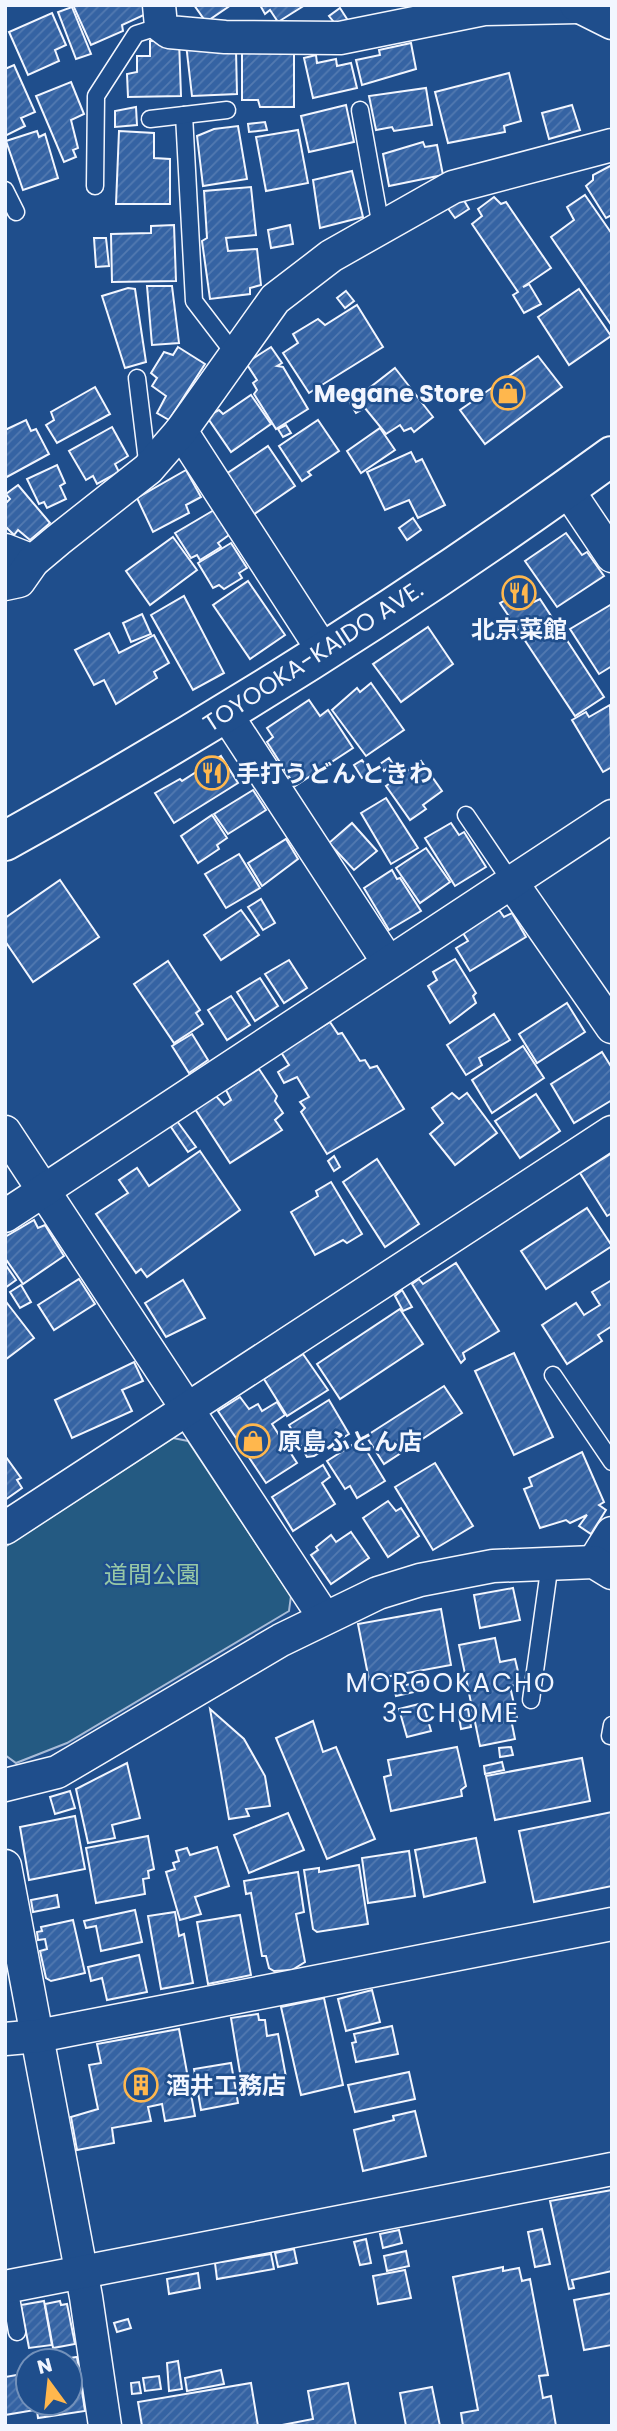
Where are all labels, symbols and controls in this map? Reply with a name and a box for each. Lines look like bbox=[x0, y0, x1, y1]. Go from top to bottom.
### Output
shop icon: Megane Store bbox=[489, 374, 527, 412]
place label: Megane Store bbox=[314, 377, 484, 410]
street label: TOYOOKA-KAIDO AVE. bbox=[197, 572, 429, 740]
restaurant icon: 北京菜館 bbox=[500, 574, 538, 612]
place label: 北京菜館 bbox=[471, 613, 567, 646]
restaurant icon: 手打うどん ときわ bbox=[193, 754, 231, 792]
place label: 手打うどん ときわ bbox=[236, 757, 433, 790]
shop icon: 原島ふとん店 bbox=[234, 1422, 272, 1460]
place label: 原島ふとん店 bbox=[278, 1425, 422, 1458]
park label: 道間公園 bbox=[104, 1558, 200, 1591]
district label: MOROOKACHO 3-CHOME bbox=[345, 1665, 557, 1731]
building icon: 酒井工務店 bbox=[122, 2066, 160, 2104]
place label: 酒井工務店 bbox=[166, 2069, 286, 2102]
north arrow bbox=[14, 2347, 84, 2417]
text: N bbox=[34, 2351, 55, 2381]

